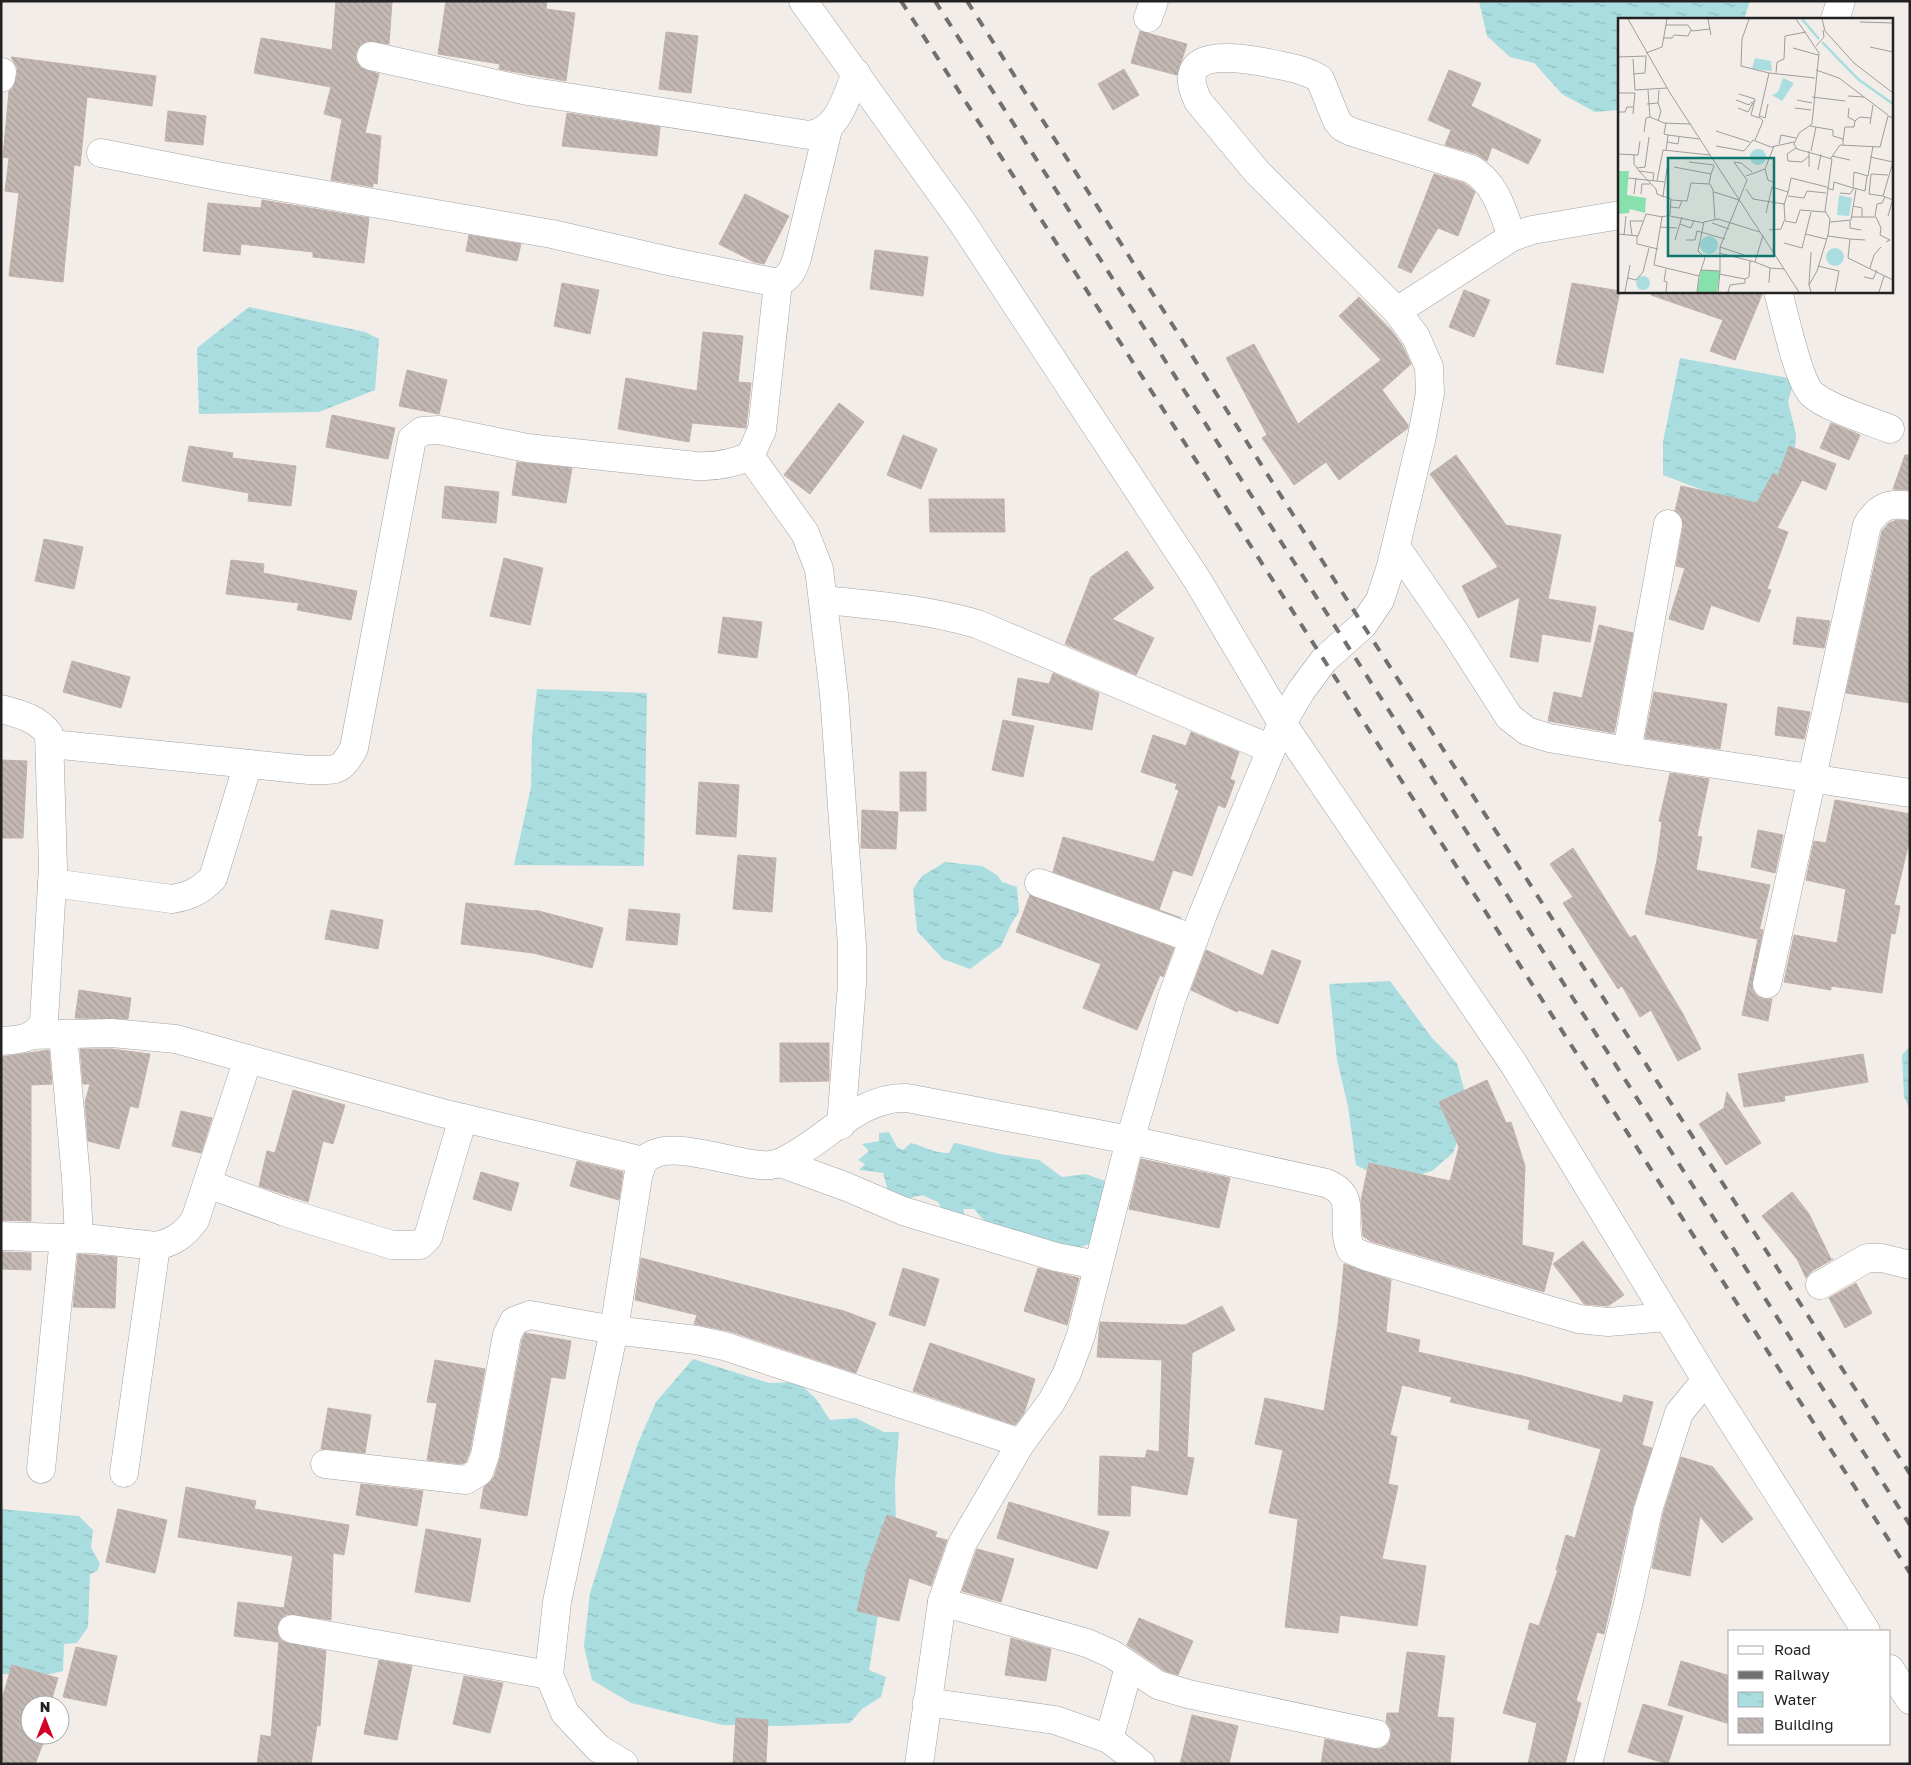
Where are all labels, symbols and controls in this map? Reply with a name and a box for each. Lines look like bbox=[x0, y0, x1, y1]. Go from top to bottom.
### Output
inset map bbox=[1618, 18, 1894, 292]
legend bbox=[1728, 1630, 1891, 1745]
text: Road bbox=[1774, 1640, 1811, 1658]
text: Railway bbox=[1774, 1665, 1830, 1683]
text: Water bbox=[1774, 1690, 1817, 1708]
north arrow bbox=[20, 1695, 70, 1745]
text: N bbox=[40, 1698, 50, 1715]
text: Building bbox=[1774, 1715, 1834, 1733]

